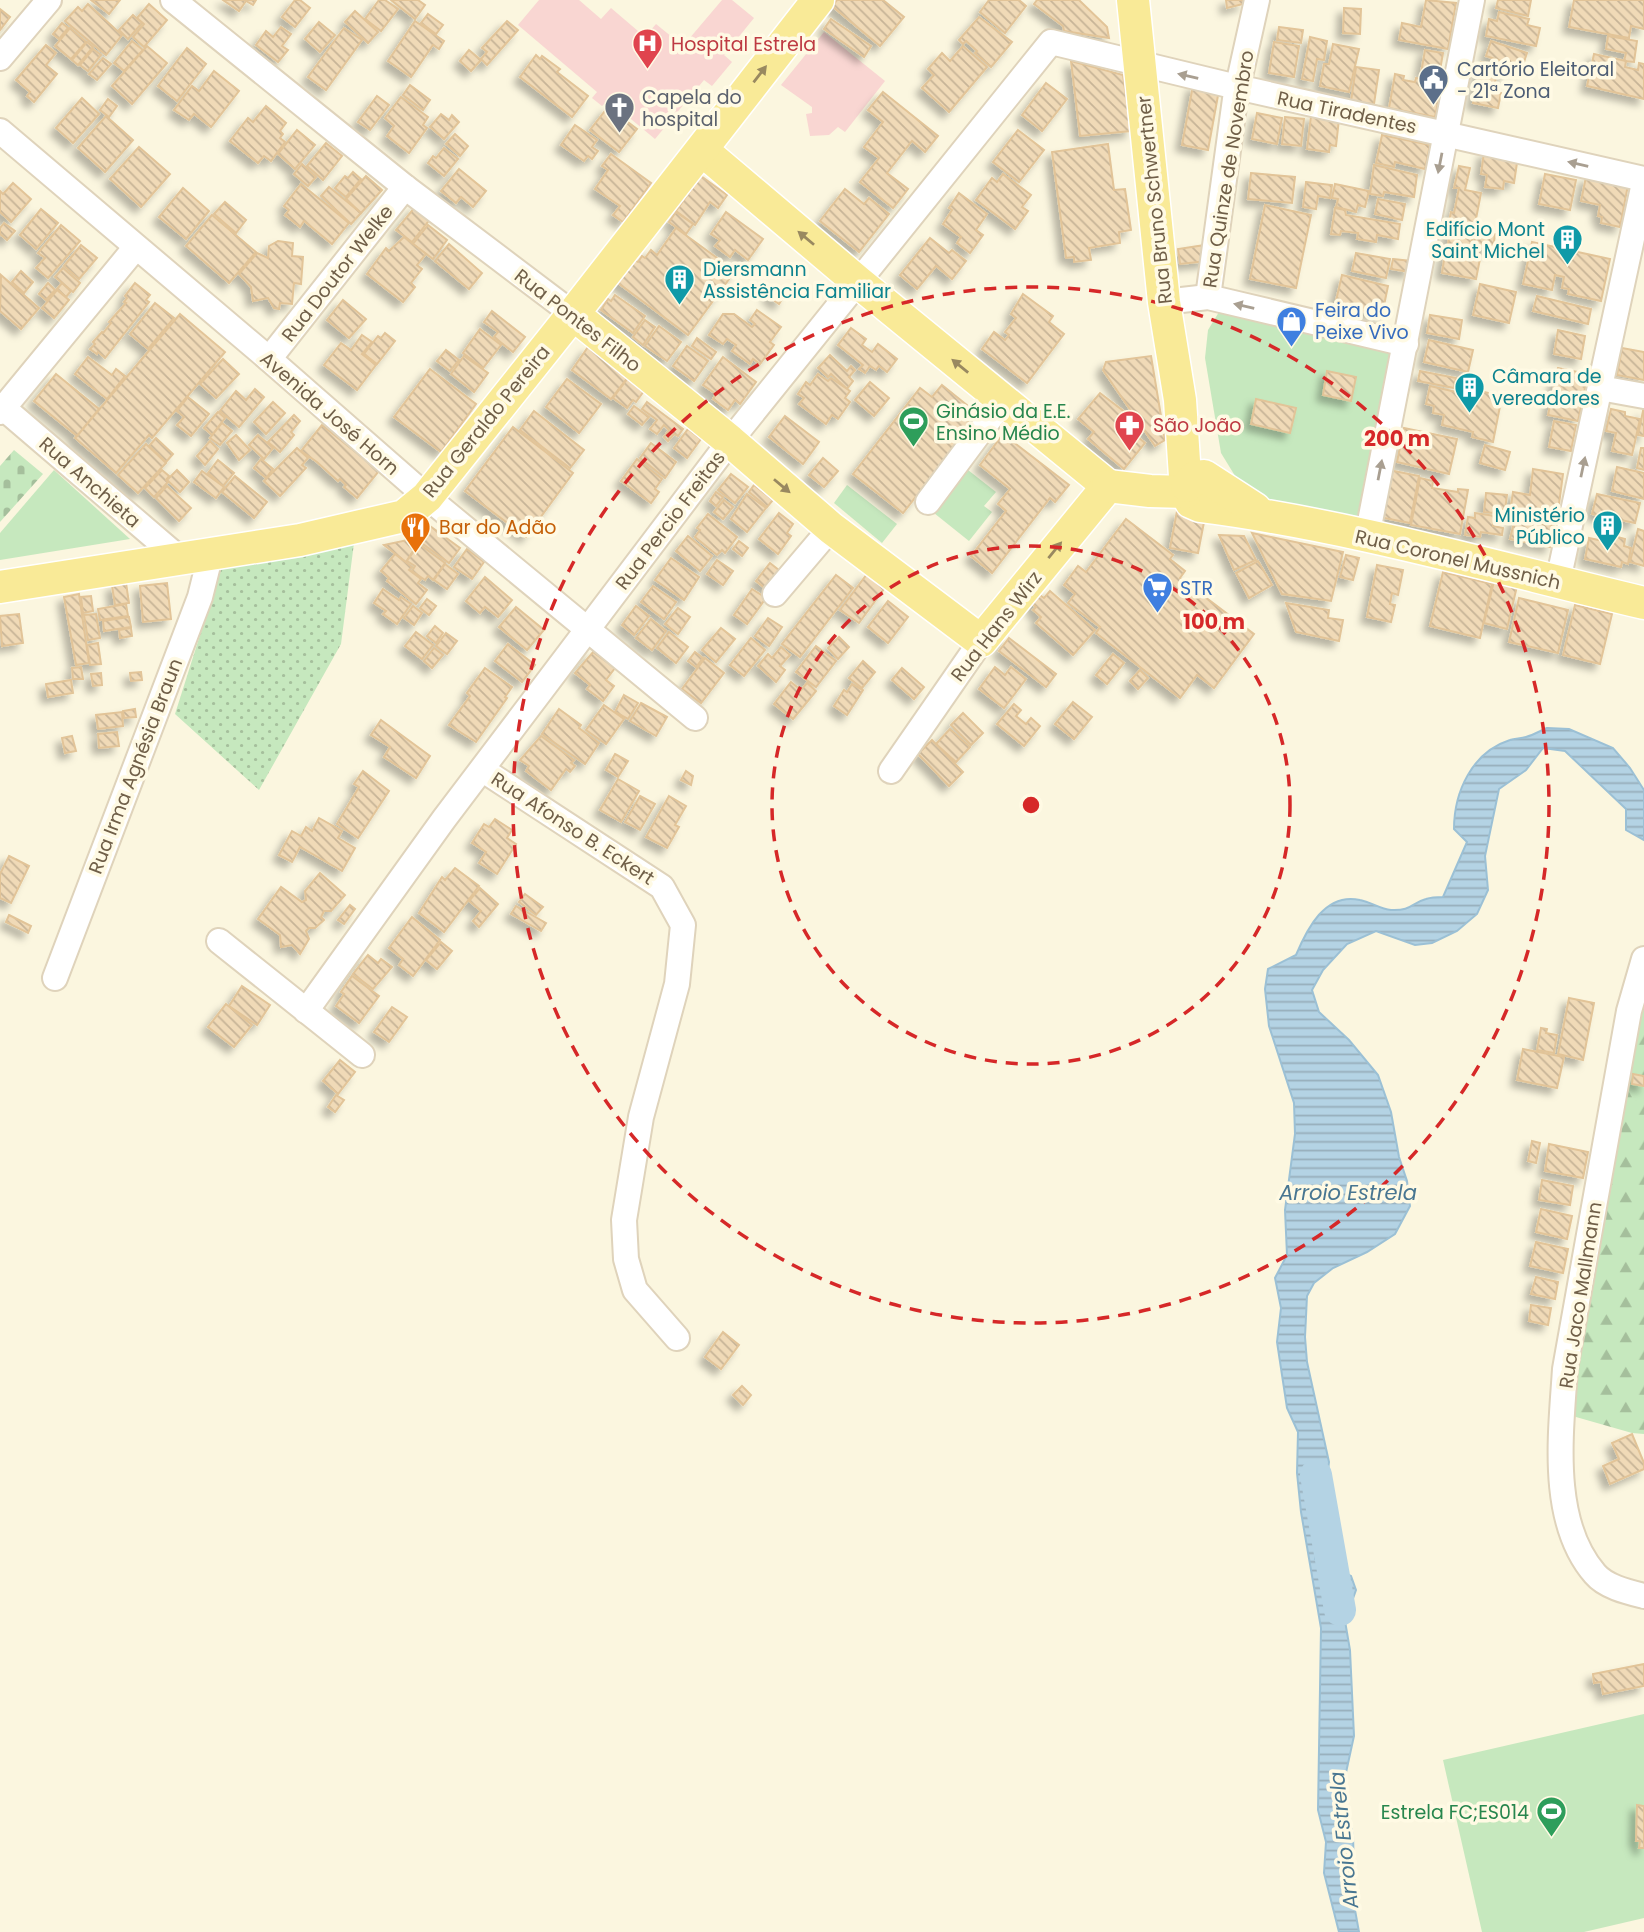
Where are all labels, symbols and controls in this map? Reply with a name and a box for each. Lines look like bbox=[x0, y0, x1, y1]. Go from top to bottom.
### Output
hospital icon: Hospital Estrela bbox=[631, 27, 665, 71]
place label: Hospital Estrela bbox=[671, 31, 816, 58]
street label: Rua Quinze de Novembro bbox=[1196, 48, 1261, 290]
place label: Cartório Eleitoral - 21ª Zona bbox=[1457, 56, 1614, 105]
public building icon: Cartório Eleitoral - 21ª Zona bbox=[1417, 63, 1451, 107]
one-way arrow bbox=[753, 65, 768, 83]
one-way arrow bbox=[1177, 70, 1199, 81]
place label: Capela do hospital bbox=[642, 84, 742, 133]
street label: Rua Tiradentes bbox=[1275, 85, 1419, 140]
church icon: Capela do hospital bbox=[602, 91, 636, 135]
street label: Rua Bruno Schwertner bbox=[1130, 95, 1179, 305]
one-way arrow bbox=[1434, 152, 1445, 174]
one-way arrow bbox=[1566, 158, 1588, 169]
street label: Rua Doutor Welke bbox=[275, 199, 399, 347]
place label: Edifício Mont Saint Michel bbox=[1426, 216, 1545, 265]
building icon: Edifício Mont Saint Michel bbox=[1551, 223, 1585, 267]
one-way arrow bbox=[797, 231, 814, 246]
place label: Diersmann Assistência Familiar bbox=[703, 256, 891, 305]
street label: Rua Pontes Filho bbox=[509, 262, 647, 378]
building icon: Diersmann Assistência Familiar bbox=[663, 263, 697, 307]
place label: Feira do Peixe Vivo bbox=[1315, 297, 1409, 346]
one-way arrow bbox=[1233, 300, 1255, 311]
shop icon: Feira do Peixe Vivo bbox=[1275, 304, 1309, 348]
street label: Rua Geraldo Pereira bbox=[416, 339, 556, 503]
street label: Avenida José Horn bbox=[254, 345, 405, 481]
one-way arrow bbox=[951, 358, 969, 373]
place label: Câmara de vereadores bbox=[1492, 363, 1602, 412]
building icon: Câmara de vereadores bbox=[1452, 370, 1486, 414]
place label: Ginásio da E.E. Ensino Médio bbox=[936, 398, 1071, 447]
sports icon: Ginásio da E.E. Ensino Médio bbox=[896, 405, 930, 449]
pharmacy icon: São João bbox=[1113, 408, 1147, 452]
place label: São João bbox=[1153, 412, 1241, 439]
text: 200 m bbox=[1364, 424, 1430, 453]
street label: Rua Anchieta bbox=[33, 431, 146, 534]
street label: Rua Percio Freitas bbox=[609, 445, 732, 595]
one-way arrow bbox=[1578, 456, 1589, 478]
one-way arrow bbox=[1375, 459, 1386, 481]
one-way arrow bbox=[773, 478, 791, 494]
place label: Ministério Público bbox=[1495, 502, 1585, 551]
building icon: Ministério Público bbox=[1591, 509, 1625, 553]
restaurant icon: Bar do Adão bbox=[399, 510, 433, 554]
place label: Bar do Adão bbox=[439, 514, 556, 541]
street label: Rua Coronel Mussnich bbox=[1352, 523, 1563, 596]
one-way arrow bbox=[1048, 542, 1063, 560]
street label: Rua Hans Wirz bbox=[945, 565, 1048, 687]
supermarket icon: STR bbox=[1140, 571, 1174, 615]
place label: STR bbox=[1180, 575, 1213, 602]
text: 100 m bbox=[1183, 607, 1245, 636]
street label: Rua Irma Agnésia Braun bbox=[82, 655, 189, 878]
street label: Rua Afonso B. Eckert bbox=[486, 765, 660, 891]
centre of rings bbox=[1019, 793, 1043, 817]
water label: Arroio Estrela bbox=[1278, 1178, 1417, 1207]
street label: Rua Jaco Mallmann bbox=[1552, 1200, 1609, 1390]
water label: Arroio Estrela bbox=[1322, 1770, 1365, 1911]
sports icon: Estrela FC;ES014 bbox=[1535, 1795, 1569, 1839]
place label: Estrela FC;ES014 bbox=[1381, 1799, 1529, 1826]

